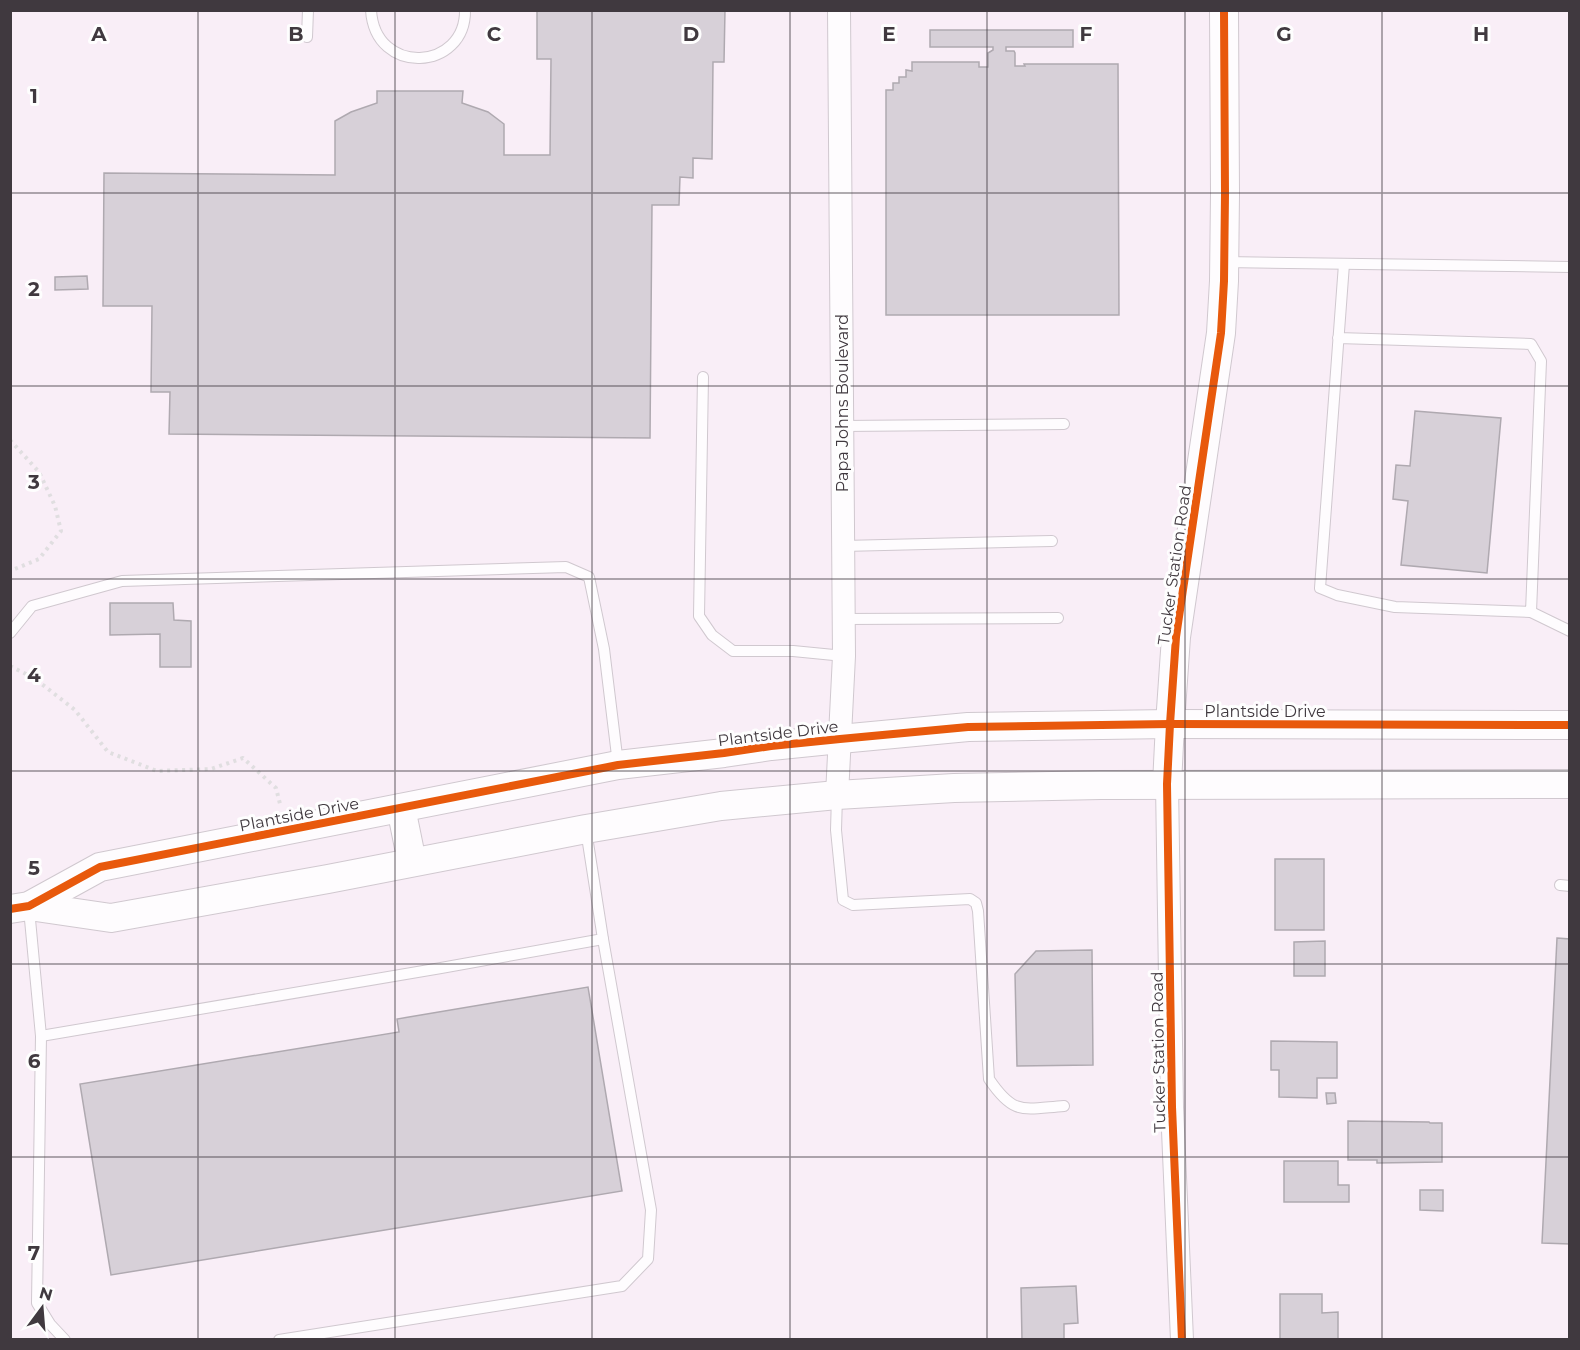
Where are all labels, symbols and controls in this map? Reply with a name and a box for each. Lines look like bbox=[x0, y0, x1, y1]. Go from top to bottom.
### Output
text: A bbox=[90, 22, 107, 46]
text: B bbox=[288, 22, 304, 46]
text: C bbox=[487, 22, 502, 46]
text: D bbox=[683, 22, 699, 46]
text: E bbox=[882, 22, 896, 46]
text: F bbox=[1080, 22, 1093, 46]
text: G bbox=[1276, 22, 1292, 46]
text: H bbox=[1473, 22, 1489, 46]
text: 1 bbox=[30, 84, 38, 108]
text: 2 bbox=[28, 277, 40, 301]
street label: Papa Johns Boulevard bbox=[833, 314, 852, 492]
text: 3 bbox=[27, 470, 40, 494]
street label: Tucker Station Road bbox=[1154, 484, 1195, 646]
text: 4 bbox=[27, 663, 41, 687]
street label: Plantside Drive bbox=[1204, 702, 1326, 721]
street label: Plantside Drive bbox=[717, 717, 839, 750]
street label: Plantside Drive bbox=[238, 794, 360, 835]
text: 5 bbox=[28, 856, 40, 880]
street label: Tucker Station Road bbox=[1148, 971, 1169, 1133]
text: 6 bbox=[28, 1049, 41, 1073]
text: 7 bbox=[28, 1241, 40, 1265]
north arrow bbox=[12, 1278, 72, 1338]
text: N bbox=[37, 1283, 55, 1305]

